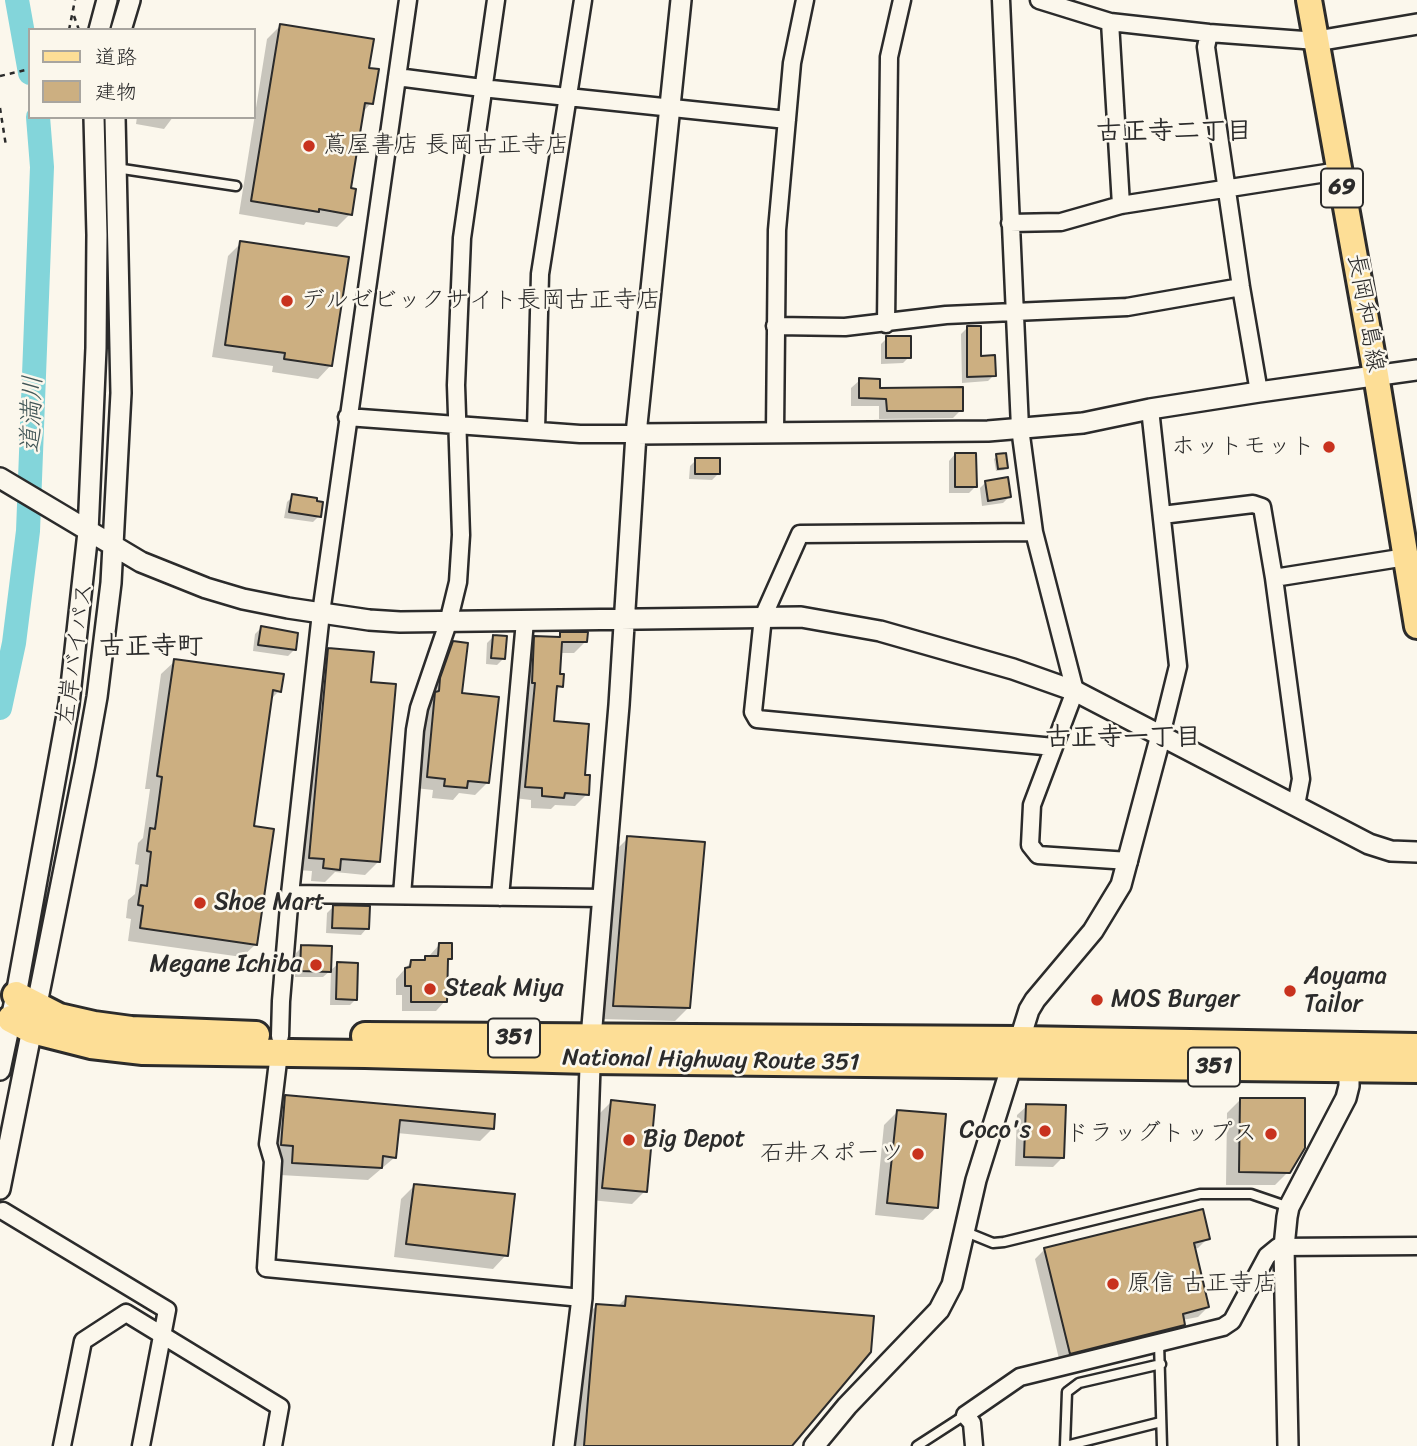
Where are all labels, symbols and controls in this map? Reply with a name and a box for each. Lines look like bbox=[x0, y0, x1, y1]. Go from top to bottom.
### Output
legend bbox=[28, 28, 256, 119]
text: 道路 bbox=[95, 38, 137, 76]
text: 建物 bbox=[95, 73, 137, 111]
district label: 古正寺二丁目 bbox=[1096, 116, 1252, 148]
place label: 蔦屋書店 長岡古正寺店 bbox=[323, 132, 569, 160]
marker: 蔦屋書店 長岡古正寺店 bbox=[301, 138, 317, 154]
road number: 69 bbox=[1321, 168, 1363, 208]
street label: 長岡和島線 bbox=[1340, 251, 1390, 375]
place label: デルゼビックサイト長岡古正寺店 bbox=[301, 287, 661, 315]
marker: デルゼビックサイト長岡古正寺店 bbox=[279, 293, 295, 309]
water label: 道満川 bbox=[16, 374, 50, 454]
place label: ホットモット bbox=[1171, 433, 1315, 461]
marker: ホットモット bbox=[1321, 439, 1337, 455]
street label: 左岸バイパス bbox=[52, 581, 100, 727]
district label: 古正寺町 bbox=[99, 631, 203, 663]
district label: 古正寺一丁目 bbox=[1045, 722, 1201, 754]
place label: Shoe Mart bbox=[214, 889, 324, 917]
marker: Shoe Mart bbox=[192, 895, 208, 911]
place label: Megane Ichiba bbox=[150, 951, 302, 979]
marker: Megane Ichiba bbox=[308, 957, 324, 973]
place label: Aoyama Tailor bbox=[1304, 963, 1387, 1019]
place label: Steak Miya bbox=[444, 975, 564, 1003]
marker: Steak Miya bbox=[422, 981, 438, 997]
marker: Aoyama Tailor bbox=[1282, 983, 1298, 999]
place label: MOS Burger bbox=[1111, 986, 1240, 1014]
marker: MOS Burger bbox=[1089, 992, 1105, 1008]
road number: 351 bbox=[488, 1018, 540, 1058]
street label: National Highway Route 351 bbox=[562, 1044, 860, 1078]
road number: 351 bbox=[1188, 1048, 1240, 1086]
place label: Coco's bbox=[960, 1117, 1031, 1145]
place label: ドラッグトップス bbox=[1065, 1120, 1257, 1148]
marker: Coco's bbox=[1037, 1123, 1053, 1139]
place label: Big Depot bbox=[643, 1126, 745, 1154]
marker: ドラッグトップス bbox=[1263, 1126, 1279, 1142]
marker: Big Depot bbox=[621, 1132, 637, 1148]
place label: 石井スポーツ bbox=[760, 1140, 904, 1168]
marker: 石井スポーツ bbox=[910, 1146, 926, 1162]
place label: 原信 古正寺店 bbox=[1127, 1270, 1277, 1298]
marker: 原信 古正寺店 bbox=[1105, 1276, 1121, 1292]

